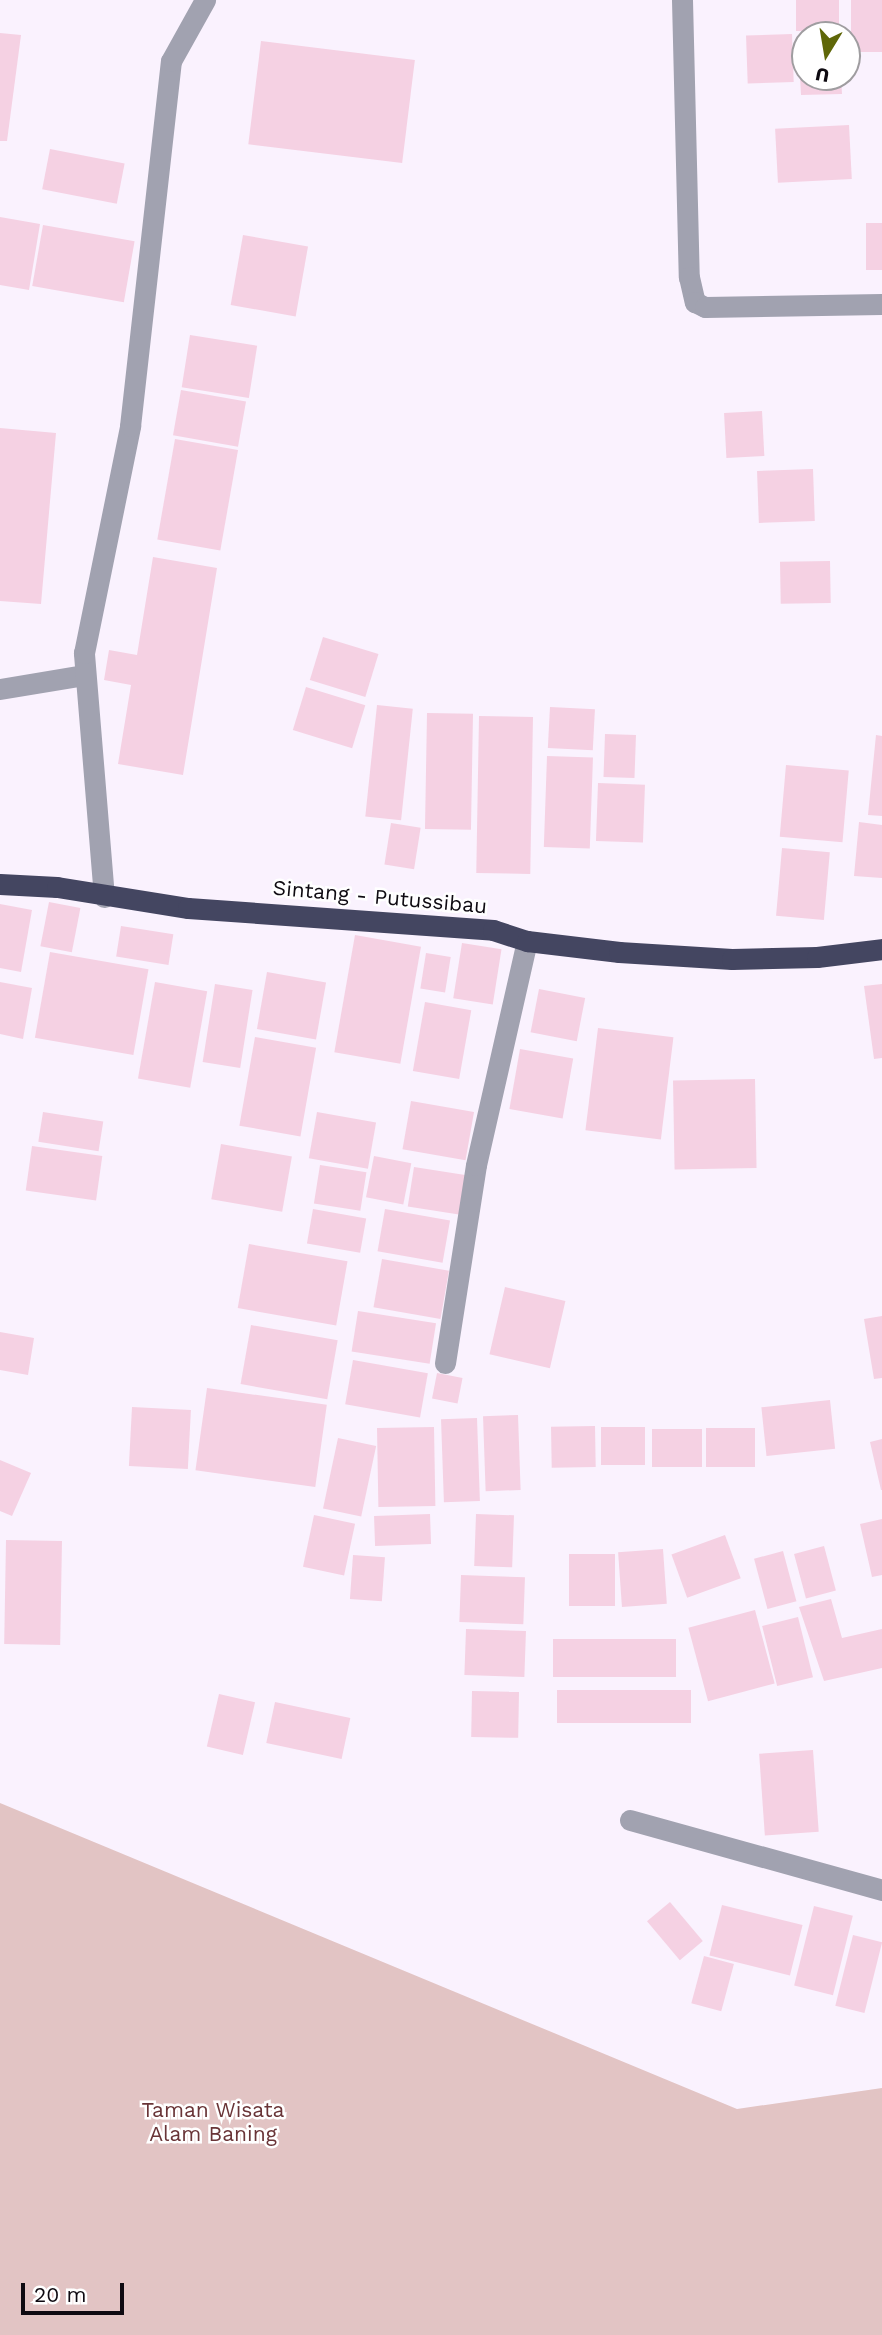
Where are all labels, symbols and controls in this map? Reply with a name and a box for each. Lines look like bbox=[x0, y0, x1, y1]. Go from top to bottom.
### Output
north arrow bbox=[791, 21, 861, 91]
text: U bbox=[813, 63, 831, 88]
street label: Sintang - Putussibau bbox=[272, 875, 488, 919]
park label: Taman Wisata Alam Baning bbox=[141, 2097, 285, 2147]
scale bar bbox=[24, 2268, 128, 2312]
text: 20 m bbox=[34, 2282, 86, 2307]

